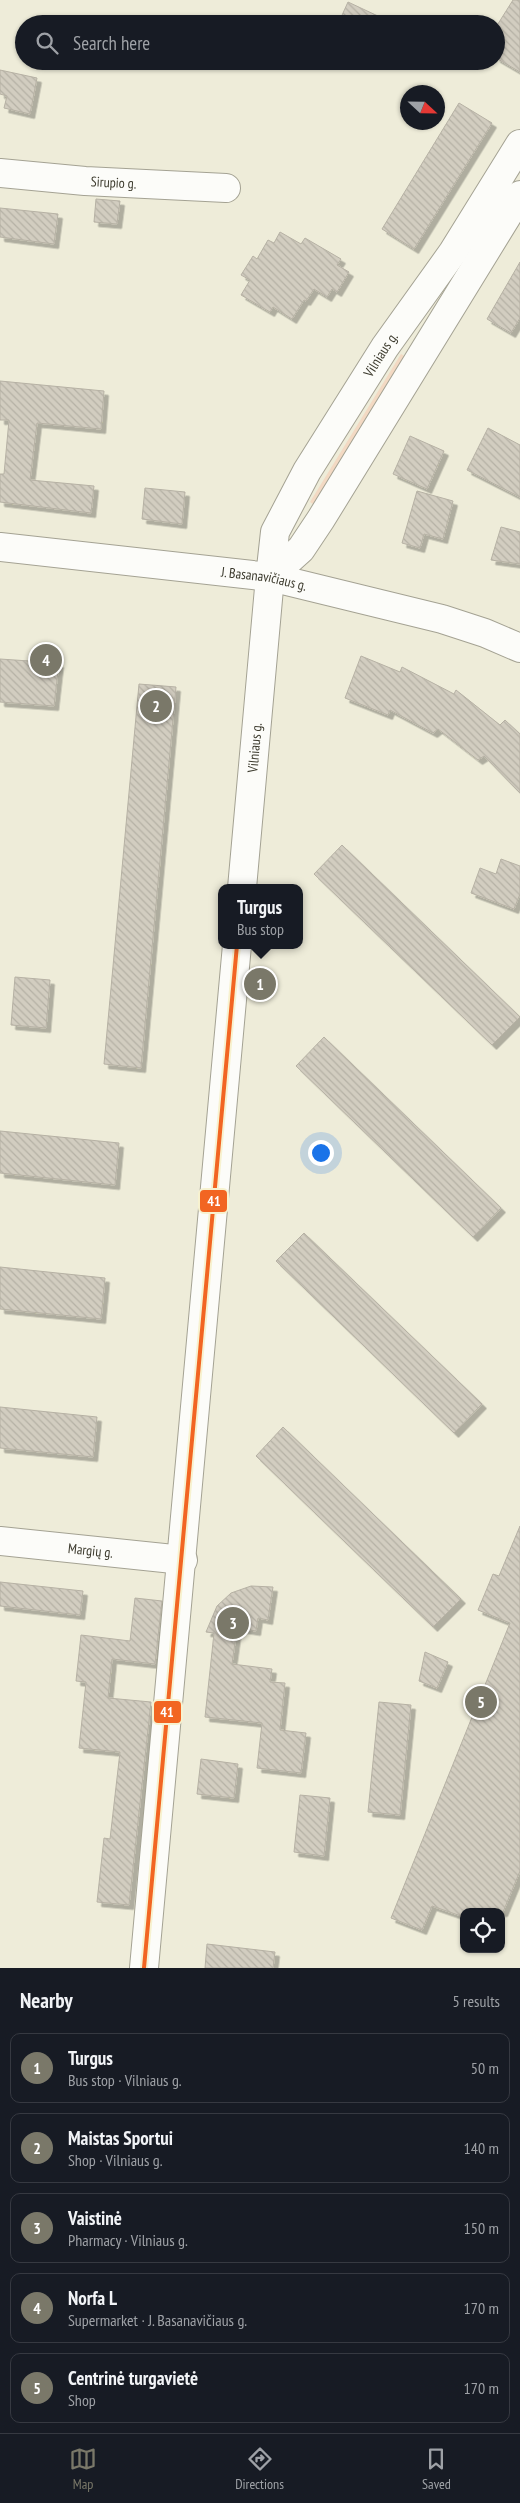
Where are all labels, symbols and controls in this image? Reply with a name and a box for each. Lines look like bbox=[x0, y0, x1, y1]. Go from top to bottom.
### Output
search box bbox=[15, 15, 505, 70]
icon: search bbox=[33, 29, 61, 57]
text: Search here bbox=[73, 31, 150, 55]
north arrow bbox=[400, 85, 445, 130]
street label: Sirupio g. bbox=[90, 172, 137, 193]
street label: Vilniaus g. bbox=[359, 328, 402, 381]
street label: J. Basanavičiaus g. bbox=[219, 563, 309, 595]
pin: 4 bbox=[30, 641, 62, 679]
pin: 2 bbox=[140, 687, 172, 725]
street label: Vilniaus g. bbox=[243, 722, 266, 774]
popup bbox=[218, 884, 303, 949]
text: Turgus bbox=[237, 895, 282, 919]
text: Bus stop bbox=[237, 919, 284, 939]
pin: 1 bbox=[244, 965, 276, 1003]
your location bbox=[308, 1140, 334, 1166]
line badge: 41 bbox=[199, 1189, 228, 1213]
text: 41 bbox=[207, 1192, 221, 1210]
street label: Margių g. bbox=[67, 1539, 114, 1562]
pin: 3 bbox=[217, 1604, 249, 1642]
pin: 5 bbox=[465, 1683, 497, 1721]
line badge: 41 bbox=[153, 1700, 182, 1724]
text: 41 bbox=[160, 1703, 174, 1721]
map controls bbox=[460, 1908, 505, 1953]
button: locate bbox=[460, 1908, 505, 1953]
text: Nearby bbox=[20, 1987, 73, 2014]
text: 5 results bbox=[453, 1991, 500, 2011]
text: Turgus bbox=[68, 2046, 113, 2070]
text: 1 bbox=[33, 2058, 41, 2078]
text: 50 m bbox=[471, 2058, 499, 2078]
text: Bus stop · Vilniaus g. bbox=[68, 2070, 182, 2090]
text: Maistas Sportui bbox=[68, 2126, 173, 2150]
text: 2 bbox=[33, 2138, 41, 2158]
text: 140 m bbox=[464, 2138, 499, 2158]
text: Shop · Vilniaus g. bbox=[68, 2150, 163, 2170]
text: Vaistinė bbox=[68, 2206, 122, 2230]
text: 3 bbox=[33, 2218, 41, 2238]
text: 150 m bbox=[464, 2218, 499, 2238]
text: Pharmacy · Vilniaus g. bbox=[68, 2230, 188, 2250]
text: Norfa L bbox=[68, 2286, 117, 2310]
text: 4 bbox=[33, 2298, 41, 2318]
text: 170 m bbox=[464, 2298, 499, 2318]
text: Supermarket · J. Basanavičiaus g. bbox=[68, 2310, 247, 2330]
text: Centrinė turgavietė bbox=[68, 2366, 198, 2390]
text: 5 bbox=[33, 2378, 41, 2398]
text: 170 m bbox=[464, 2378, 499, 2398]
text: Shop bbox=[68, 2390, 96, 2410]
tab: Map bbox=[69, 2445, 97, 2493]
tab: Directions bbox=[235, 2445, 284, 2493]
tab: Saved bbox=[422, 2445, 451, 2493]

